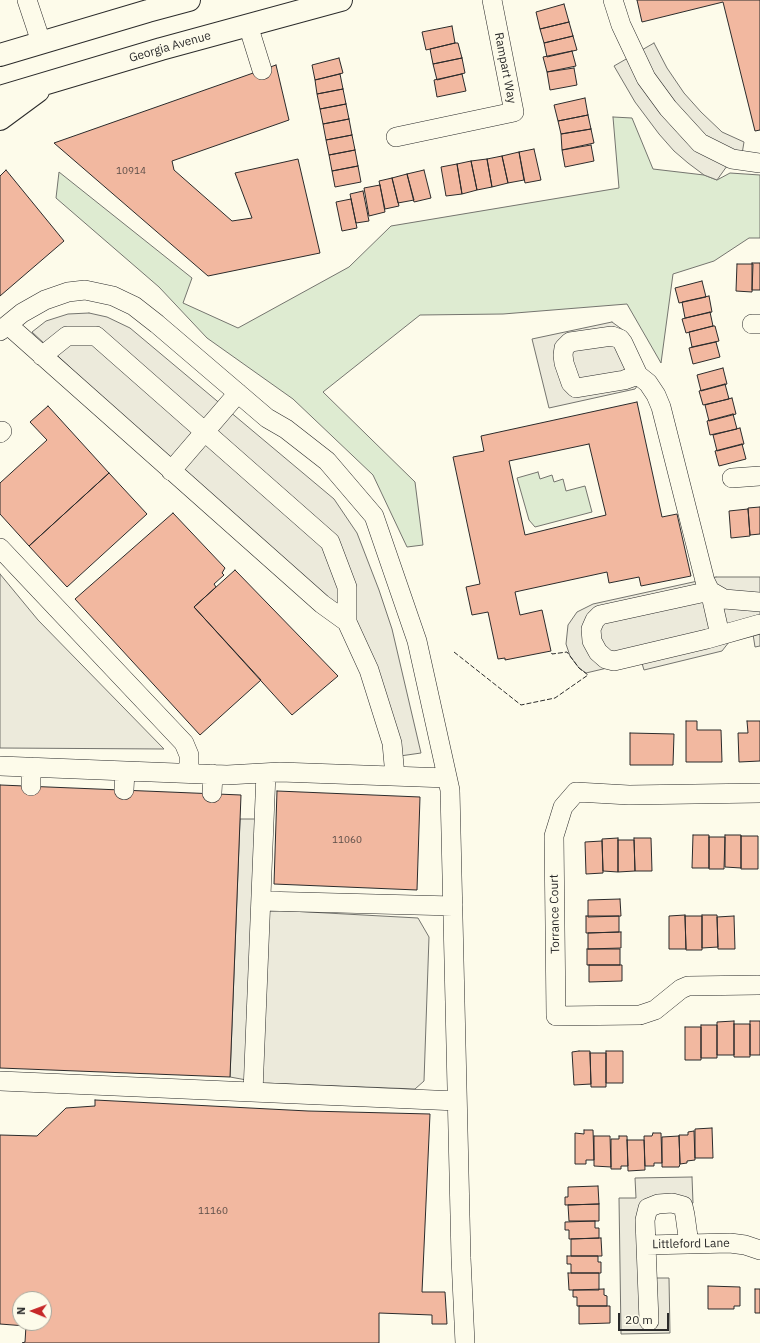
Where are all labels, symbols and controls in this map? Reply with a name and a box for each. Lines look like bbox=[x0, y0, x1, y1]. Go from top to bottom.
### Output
street label: Georgia Avenue bbox=[127, 28, 213, 66]
street label: Rampart Way bbox=[491, 31, 519, 105]
house number: 10914 bbox=[116, 165, 146, 177]
house number: 11060 bbox=[332, 834, 362, 846]
street label: Torrance Court bbox=[547, 874, 563, 954]
house number: 11160 bbox=[198, 1205, 228, 1217]
street label: Littleford Lane bbox=[652, 1236, 730, 1252]
north arrow bbox=[12, 1291, 52, 1331]
scale bar bbox=[620, 1305, 671, 1331]
text: N bbox=[14, 1307, 28, 1315]
text: 20 m bbox=[625, 1312, 653, 1327]

